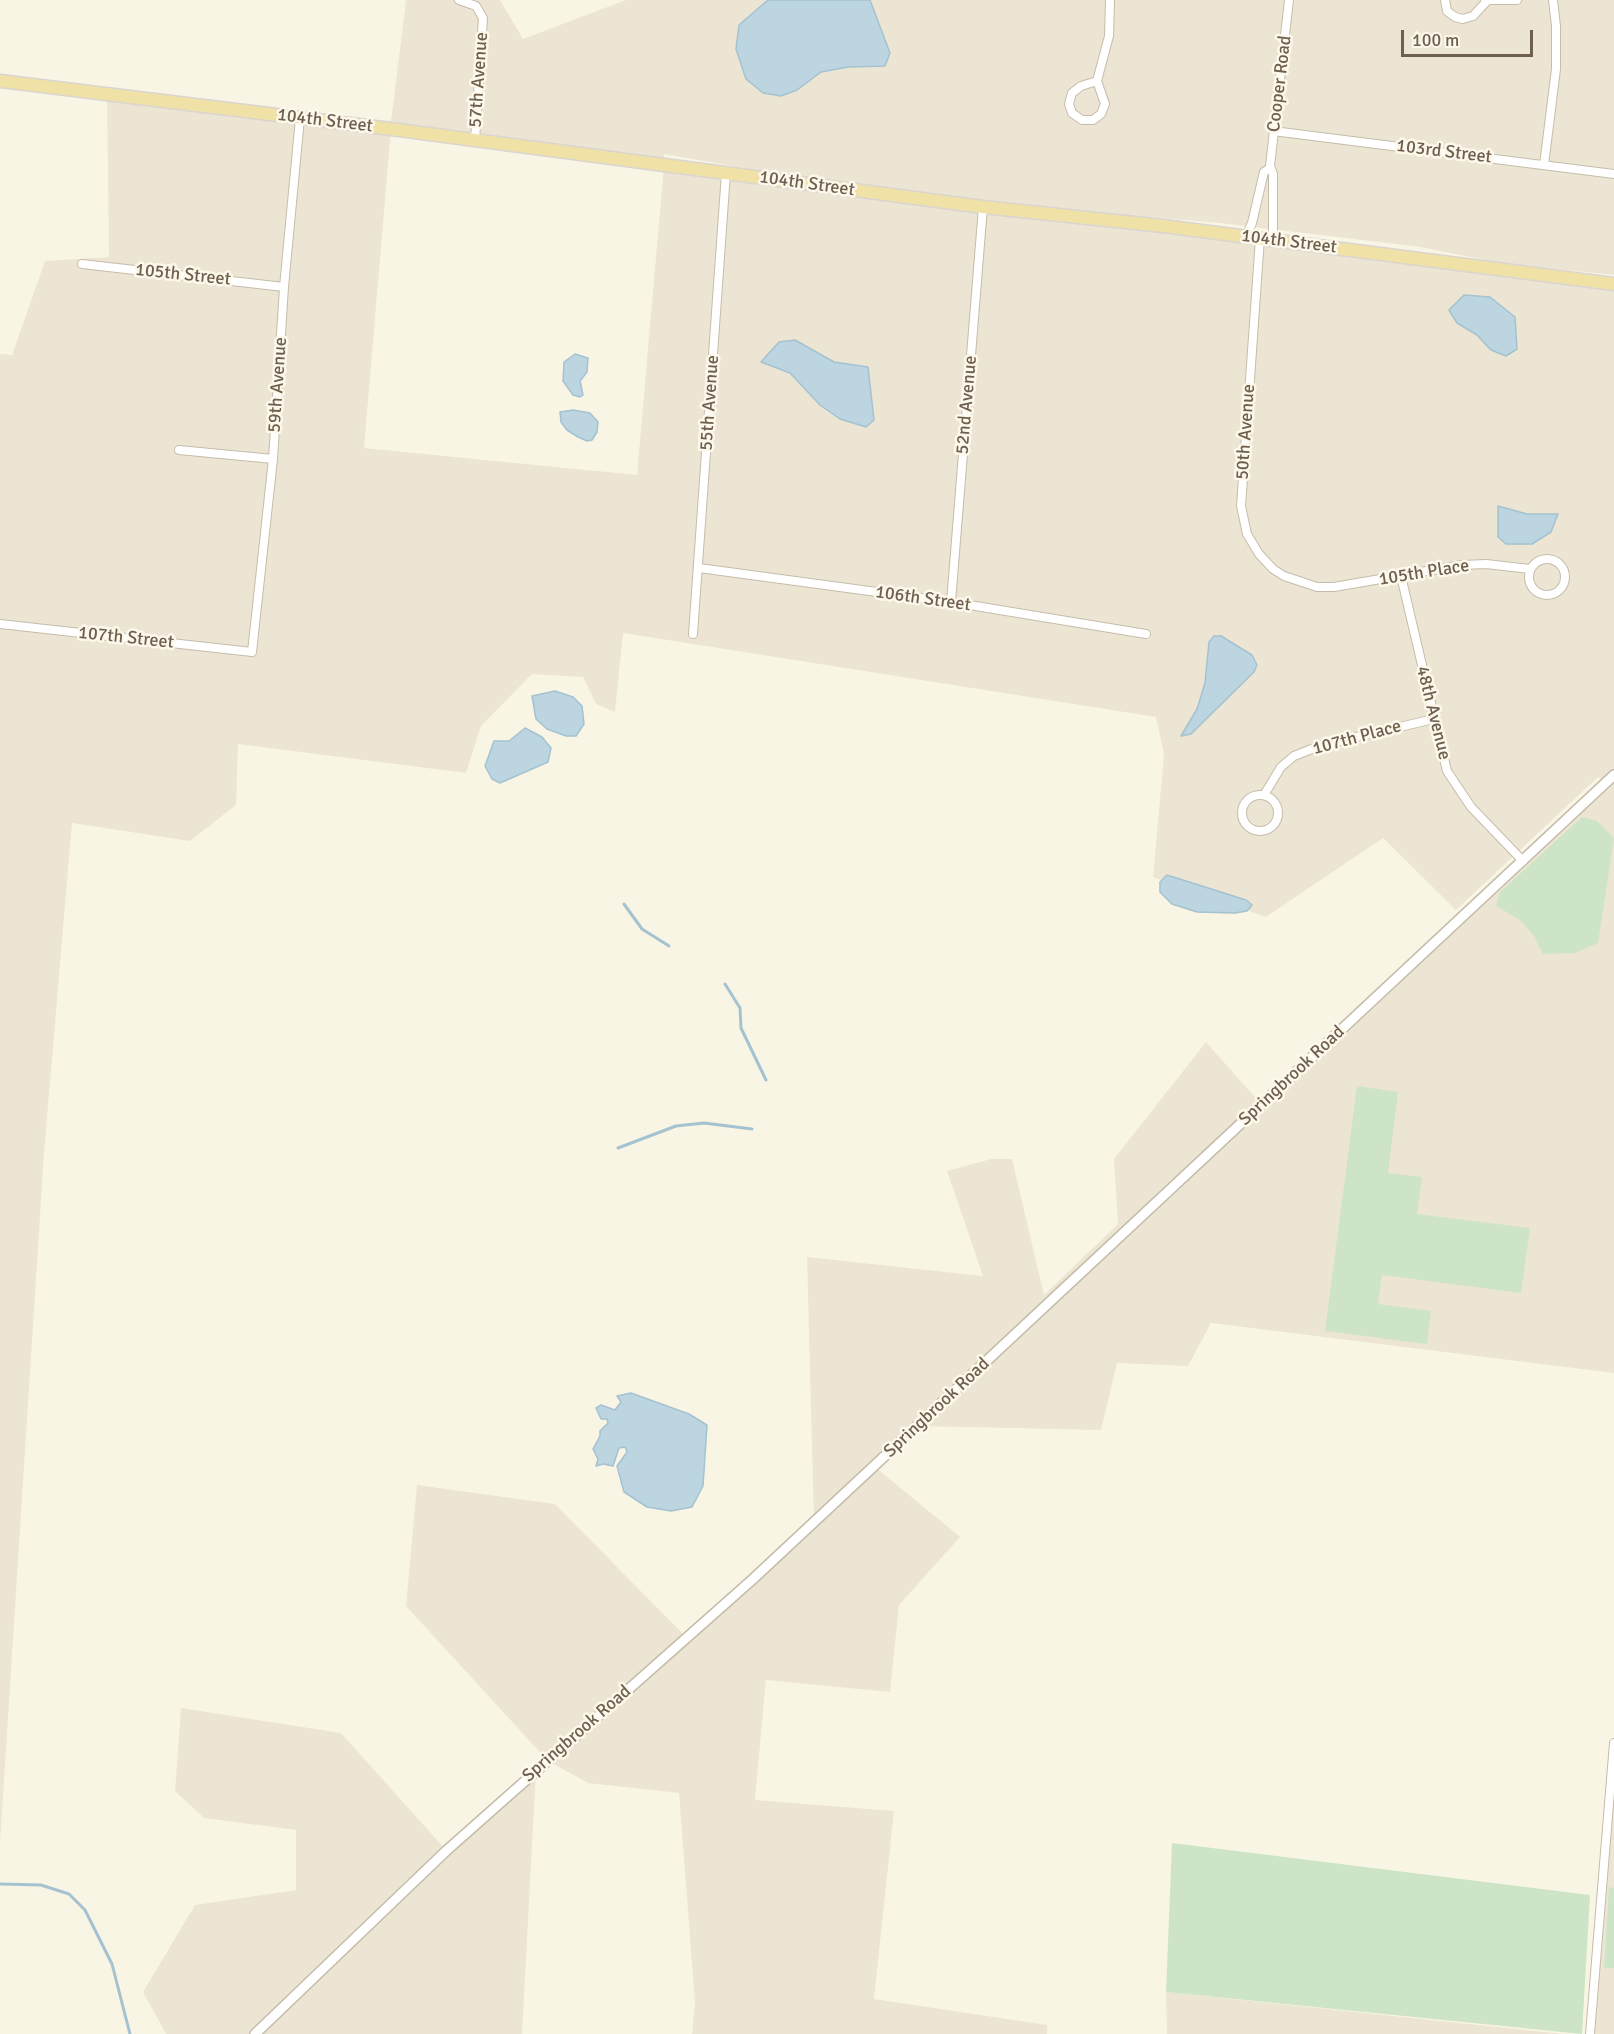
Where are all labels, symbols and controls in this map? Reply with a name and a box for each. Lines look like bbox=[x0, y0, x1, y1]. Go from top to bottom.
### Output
scale bar bbox=[1404, 18, 1536, 56]
text: 100 m bbox=[1412, 29, 1459, 51]
street label: 57th Avenue bbox=[465, 31, 493, 129]
street label: Cooper Road bbox=[1263, 34, 1297, 134]
street label: 104th Street bbox=[276, 104, 374, 138]
street label: 103rd Street bbox=[1395, 135, 1493, 169]
street label: 104th Street bbox=[758, 167, 856, 201]
street label: 104th Street bbox=[1240, 225, 1338, 259]
street label: 105th Street bbox=[134, 259, 232, 291]
street label: 59th Avenue bbox=[264, 336, 292, 434]
street label: 55th Avenue bbox=[696, 354, 724, 452]
street label: 52nd Avenue bbox=[952, 355, 982, 455]
street label: 50th Avenue bbox=[1232, 383, 1260, 481]
street label: 105th Place bbox=[1377, 555, 1471, 591]
street label: 106th Street bbox=[874, 582, 972, 616]
street label: 107th Street bbox=[77, 622, 175, 654]
street label: 48th Avenue bbox=[1411, 664, 1455, 762]
street label: 107th Place bbox=[1310, 716, 1404, 760]
street label: Springbrook Road bbox=[1235, 1021, 1349, 1131]
street label: Springbrook Road bbox=[880, 1353, 994, 1463]
street label: Springbrook Road bbox=[518, 1681, 636, 1787]

